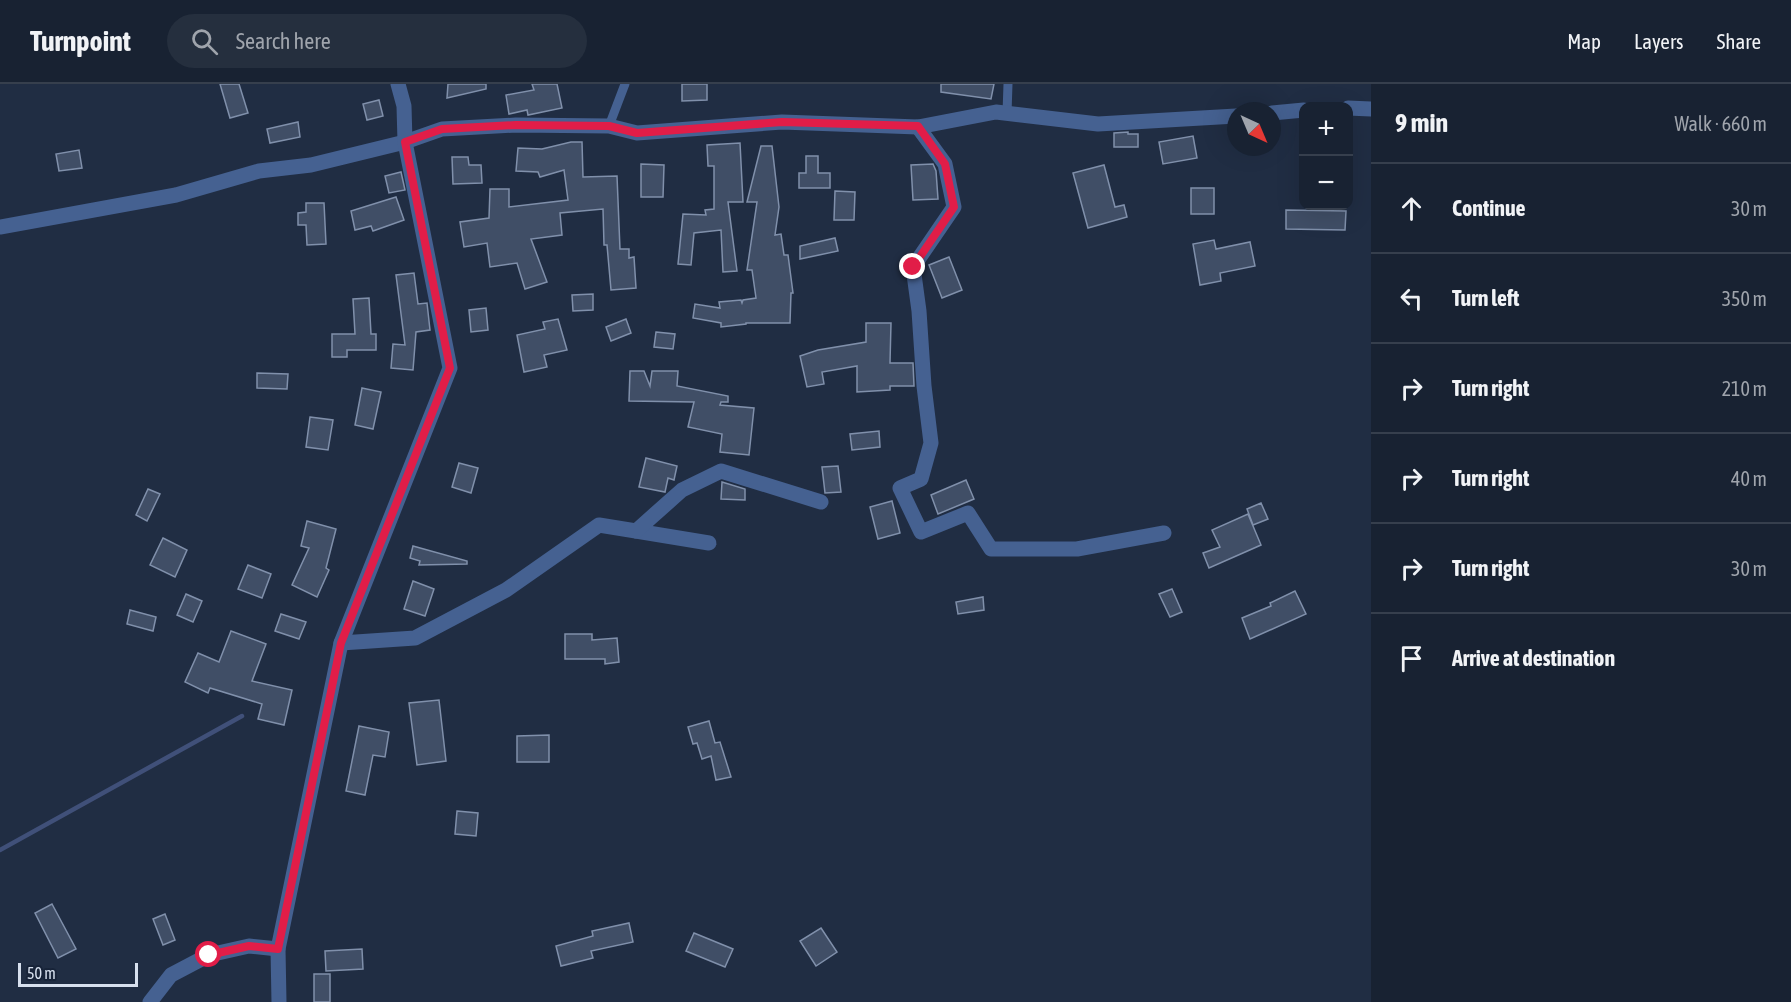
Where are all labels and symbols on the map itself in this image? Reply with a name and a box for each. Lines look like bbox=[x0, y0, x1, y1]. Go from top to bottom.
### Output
north arrow bbox=[1227, 102, 1281, 156]
route end bbox=[899, 253, 925, 279]
route start bbox=[195, 941, 221, 967]
scale bar bbox=[18, 960, 138, 988]

